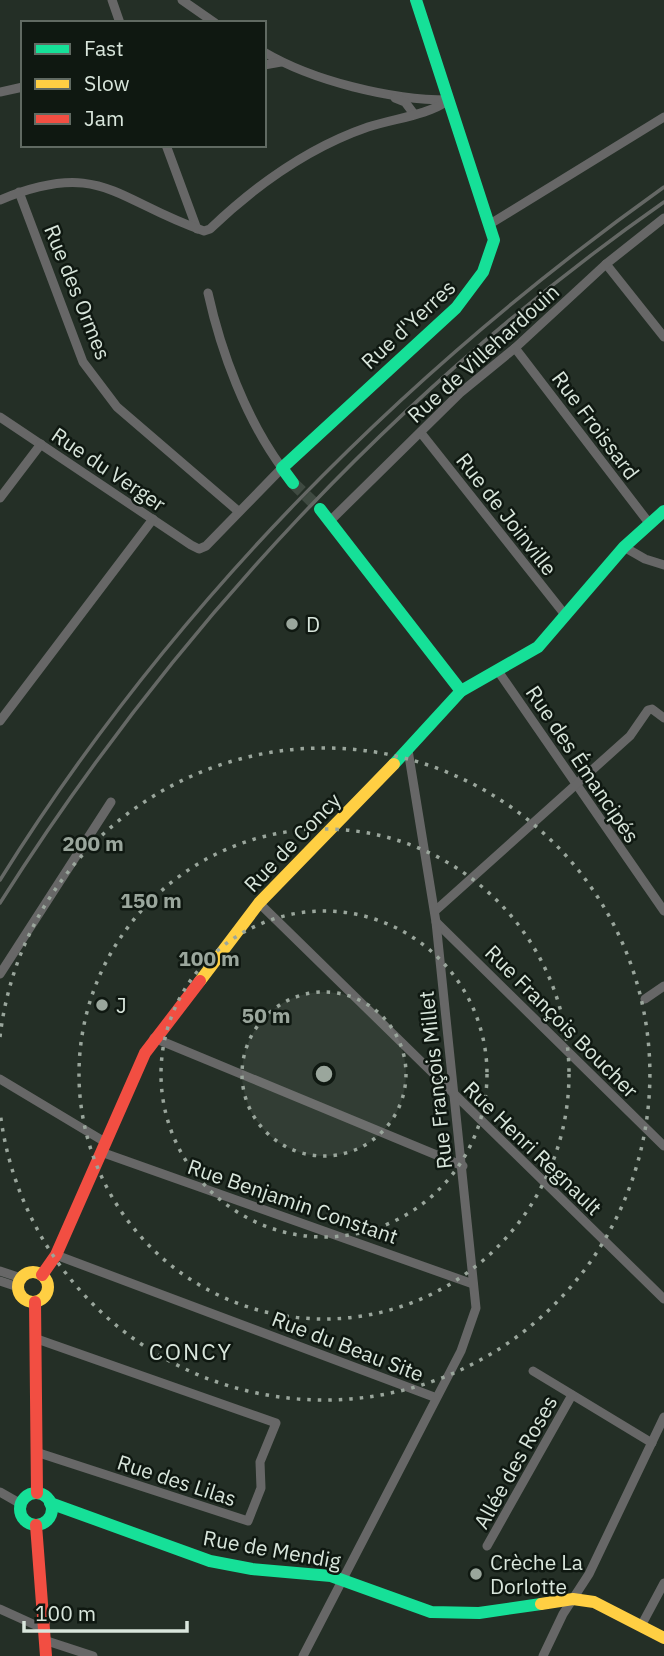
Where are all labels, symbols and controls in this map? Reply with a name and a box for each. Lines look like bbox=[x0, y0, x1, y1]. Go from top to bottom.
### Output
legend bbox=[21, 21, 266, 147]
text: Fast bbox=[84, 34, 124, 62]
text: Slow bbox=[84, 69, 130, 97]
text: Jam bbox=[84, 104, 124, 132]
street label: Rue des Ormes bbox=[38, 220, 118, 364]
street label: Rue d'Yerres bbox=[355, 273, 461, 375]
street label: Rue de Villehardouin bbox=[401, 277, 565, 429]
street label: Rue Froissard bbox=[546, 365, 646, 485]
street label: Rue du Verger bbox=[46, 420, 172, 518]
street label: Rue de Joinville bbox=[450, 447, 564, 581]
place label: D bbox=[306, 610, 320, 638]
marker: D bbox=[284, 616, 300, 632]
street label: Rue des Émancipés bbox=[520, 680, 646, 848]
street label: Rue de Concy bbox=[237, 786, 347, 898]
text: 200 m bbox=[62, 829, 124, 857]
text: 150 m bbox=[120, 886, 182, 914]
street label: Rue François Boucher bbox=[479, 938, 645, 1104]
text: 100 m bbox=[178, 944, 240, 972]
street label: Rue François Millet bbox=[412, 989, 458, 1171]
place label: J bbox=[116, 991, 127, 1019]
marker: J bbox=[94, 997, 110, 1013]
text: 50 m bbox=[242, 1001, 290, 1029]
centre of rings bbox=[312, 1062, 336, 1086]
street label: Rue Henri Regnault bbox=[458, 1075, 608, 1221]
street label: Rue Benjamin Constant bbox=[184, 1152, 402, 1250]
street label: Rue du Beau Site bbox=[268, 1304, 428, 1388]
district label: CONCY bbox=[149, 1336, 233, 1366]
street label: Allée des Roses bbox=[467, 1390, 563, 1534]
street label: Rue des Lilas bbox=[114, 1448, 240, 1512]
street label: Rue de Mendig bbox=[201, 1523, 343, 1575]
place label: Crèche La Dorlotte bbox=[490, 1548, 583, 1600]
marker: Crèche La Dorlotte bbox=[468, 1566, 484, 1582]
scale bar bbox=[24, 1590, 187, 1634]
text: 100 m bbox=[35, 1599, 96, 1627]

